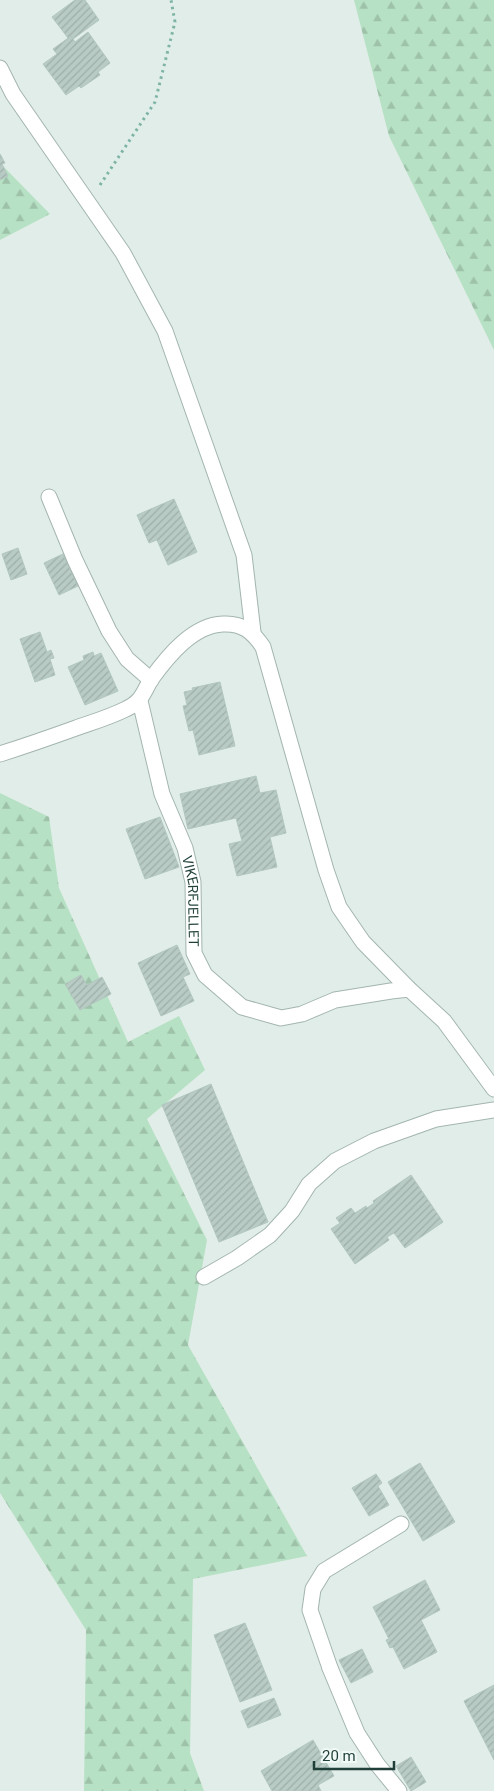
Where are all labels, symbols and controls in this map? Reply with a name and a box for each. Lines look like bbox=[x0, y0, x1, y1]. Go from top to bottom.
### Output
street label: VIKERFJELLET bbox=[179, 854, 202, 947]
scale bar bbox=[314, 1738, 394, 1770]
text: 20 m bbox=[322, 1747, 356, 1765]

